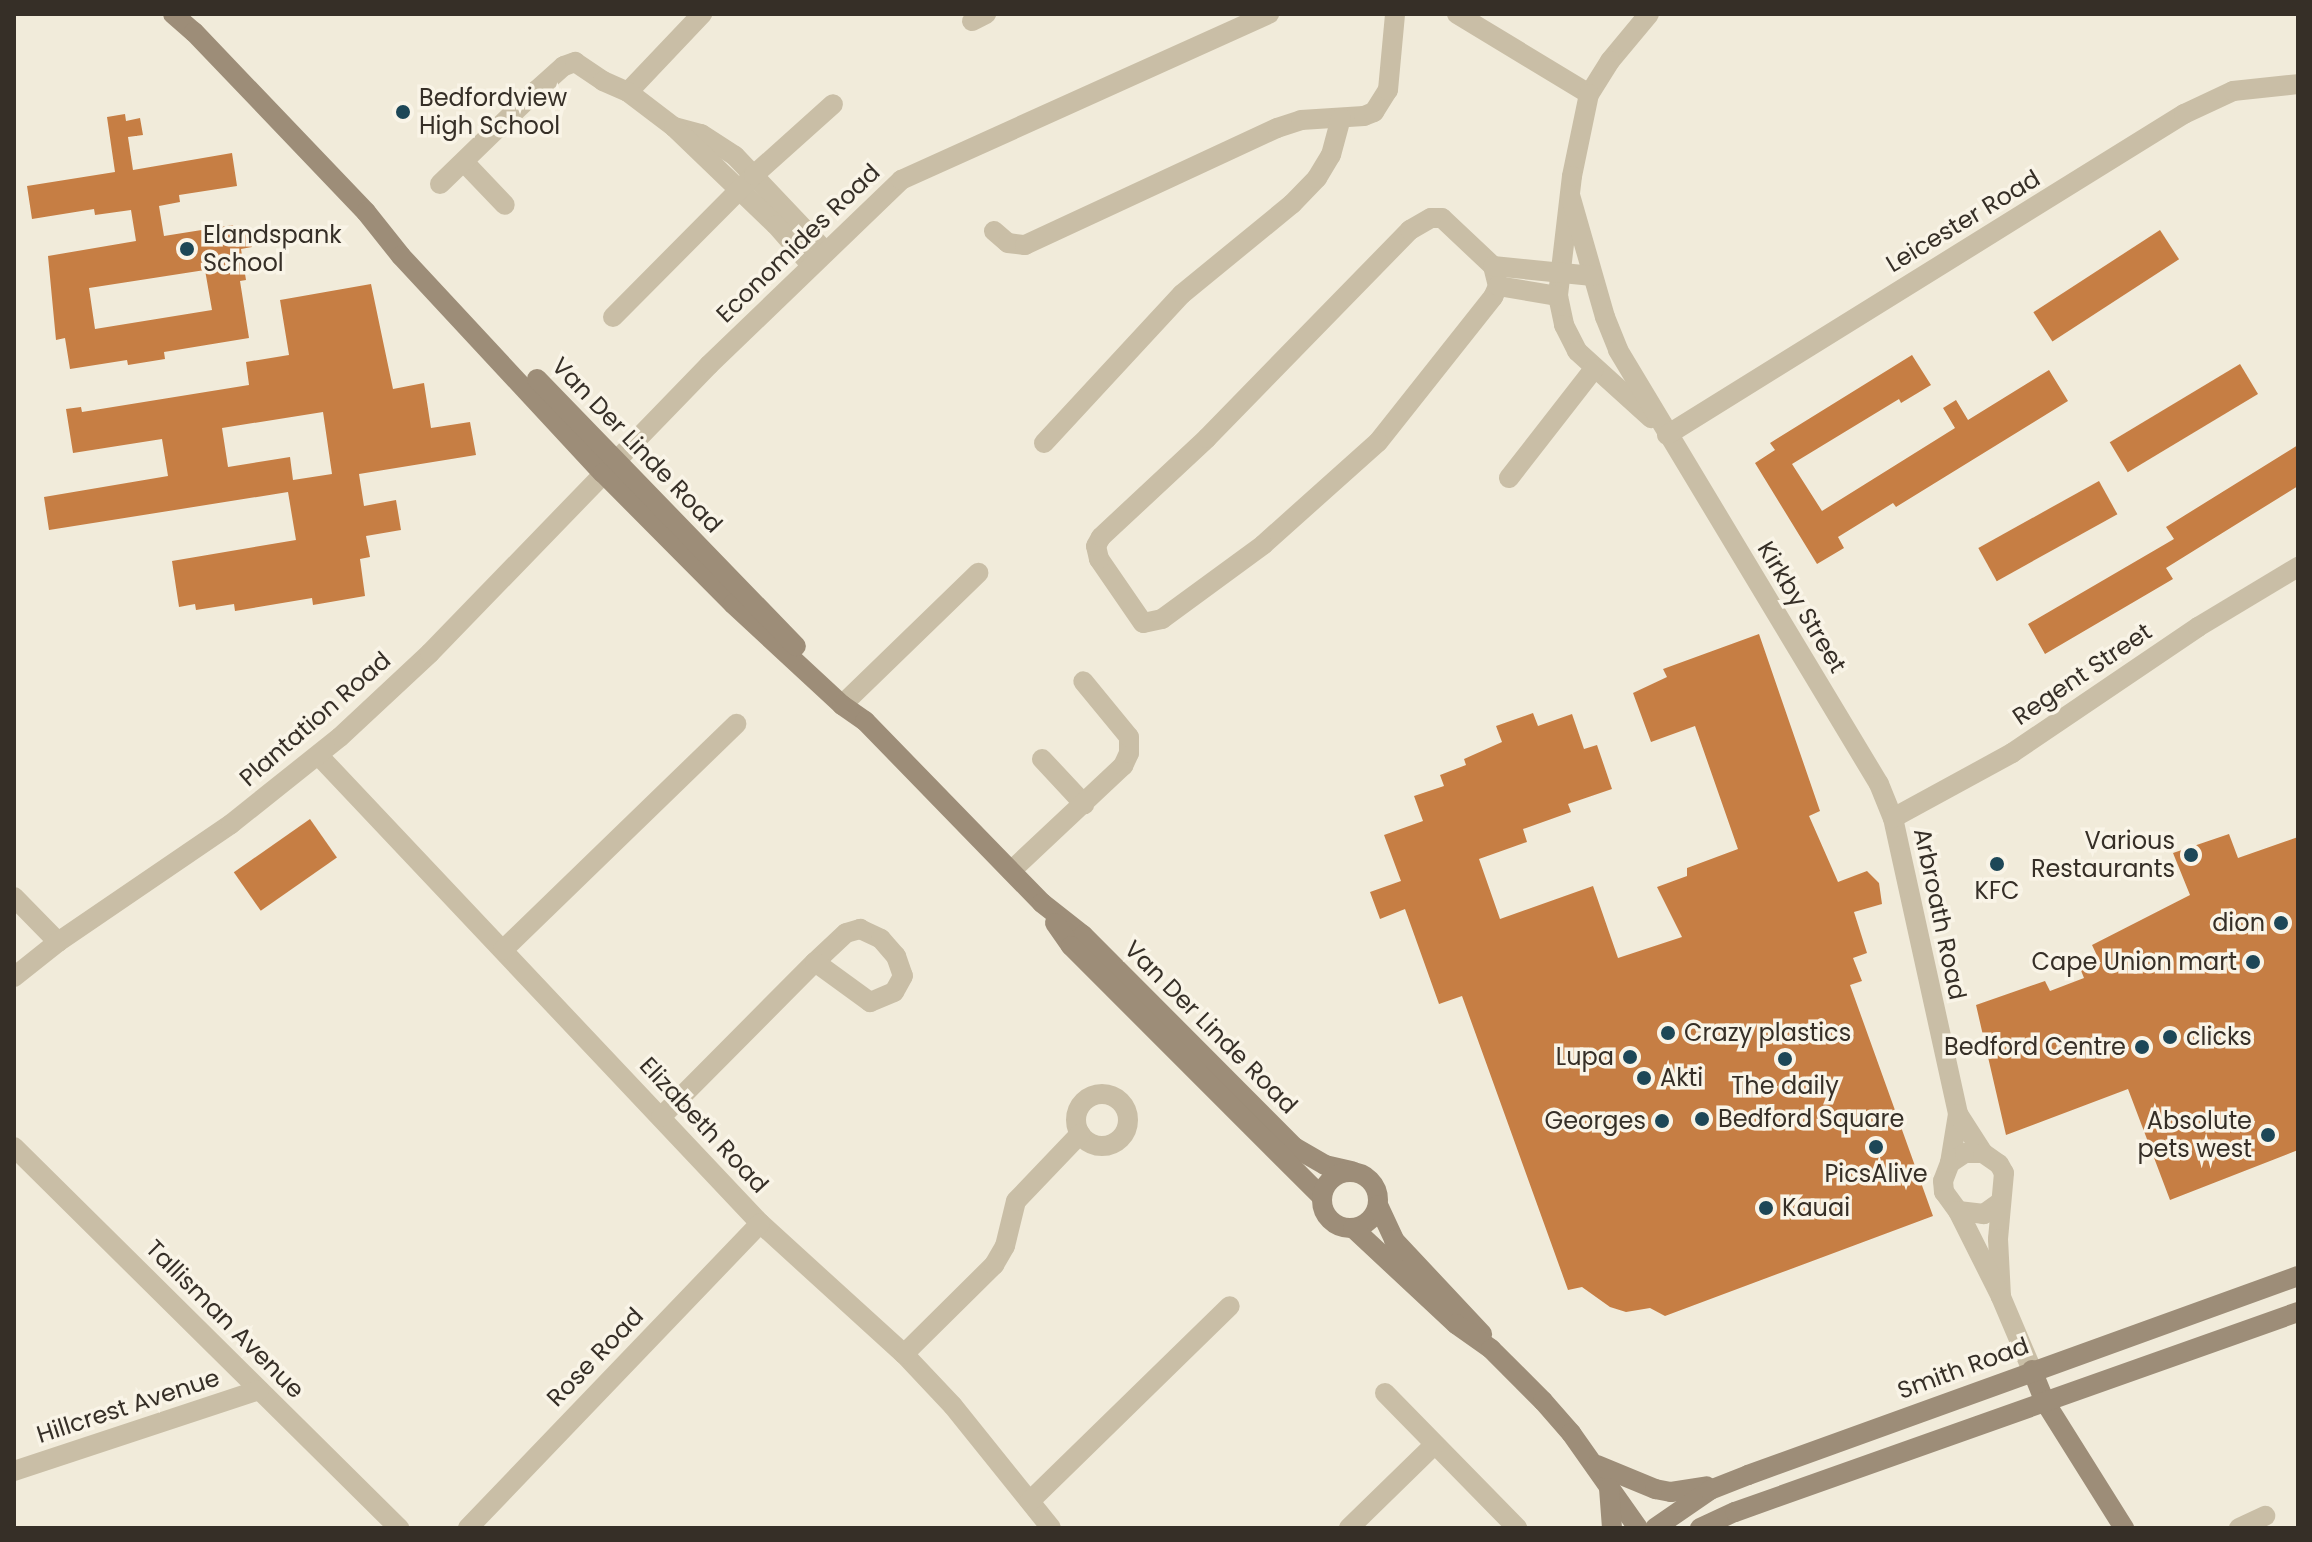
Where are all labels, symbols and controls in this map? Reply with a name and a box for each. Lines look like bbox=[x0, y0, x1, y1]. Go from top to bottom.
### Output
place label: Bedfordview High School bbox=[419, 84, 567, 140]
marker: Bedfordview High School bbox=[394, 103, 412, 121]
street label: Economides Road bbox=[710, 158, 886, 328]
street label: Leicester Road bbox=[1881, 164, 2045, 278]
place label: Elandspank School bbox=[203, 221, 342, 277]
marker: Elandspank School bbox=[178, 240, 196, 258]
street label: Van Der Linde Road bbox=[546, 351, 728, 539]
street label: Kirkby Street bbox=[1752, 536, 1852, 678]
street label: Regent Street bbox=[2007, 617, 2157, 731]
street label: Plantation Road bbox=[234, 646, 396, 792]
street label: Arbroath Road bbox=[1908, 826, 1972, 1002]
place label: Various Restaurants bbox=[2031, 827, 2175, 883]
marker: Various Restaurants bbox=[2182, 846, 2200, 864]
marker: KFC bbox=[1988, 855, 2006, 873]
place label: KFC bbox=[1975, 877, 2019, 905]
place label: dion bbox=[2212, 909, 2265, 937]
marker: dion bbox=[2272, 914, 2290, 932]
street label: Van Der Linde Road bbox=[1118, 934, 1304, 1120]
place label: Cape Union mart bbox=[2032, 948, 2237, 976]
marker: Cape Union mart bbox=[2244, 953, 2262, 971]
place label: Crazy plastics bbox=[1684, 1019, 1851, 1047]
place label: clicks bbox=[2186, 1023, 2252, 1051]
marker: Crazy plastics bbox=[1659, 1024, 1677, 1042]
marker: clicks bbox=[2161, 1028, 2179, 1046]
place label: Bedford Centre bbox=[1944, 1033, 2126, 1061]
marker: Bedford Centre bbox=[2133, 1038, 2151, 1056]
place label: Lupa bbox=[1556, 1043, 1614, 1071]
marker: Lupa bbox=[1621, 1048, 1639, 1066]
marker: The daily bbox=[1776, 1050, 1794, 1068]
street label: Elizabeth Road bbox=[634, 1051, 774, 1199]
place label: Akti bbox=[1660, 1064, 1703, 1092]
marker: Akti bbox=[1635, 1069, 1653, 1087]
place label: The daily bbox=[1731, 1072, 1839, 1100]
place label: Bedford Square bbox=[1718, 1105, 1904, 1133]
place label: Georges bbox=[1545, 1107, 1646, 1135]
place label: Absolute pets west bbox=[2137, 1107, 2252, 1163]
marker: Bedford Square bbox=[1693, 1110, 1711, 1128]
marker: Georges bbox=[1653, 1112, 1671, 1130]
marker: Absolute pets west bbox=[2259, 1126, 2277, 1144]
marker: PicsAlive bbox=[1867, 1138, 1885, 1156]
place label: PicsAlive bbox=[1824, 1160, 1928, 1188]
place label: Kauai bbox=[1782, 1194, 1850, 1222]
marker: Kauai bbox=[1757, 1199, 1775, 1217]
street label: Tallisman Avenue bbox=[140, 1234, 310, 1404]
street label: Rose Road bbox=[541, 1302, 649, 1412]
street label: Smith Road bbox=[1893, 1331, 2033, 1405]
street label: Hillcrest Avenue bbox=[33, 1363, 223, 1449]

